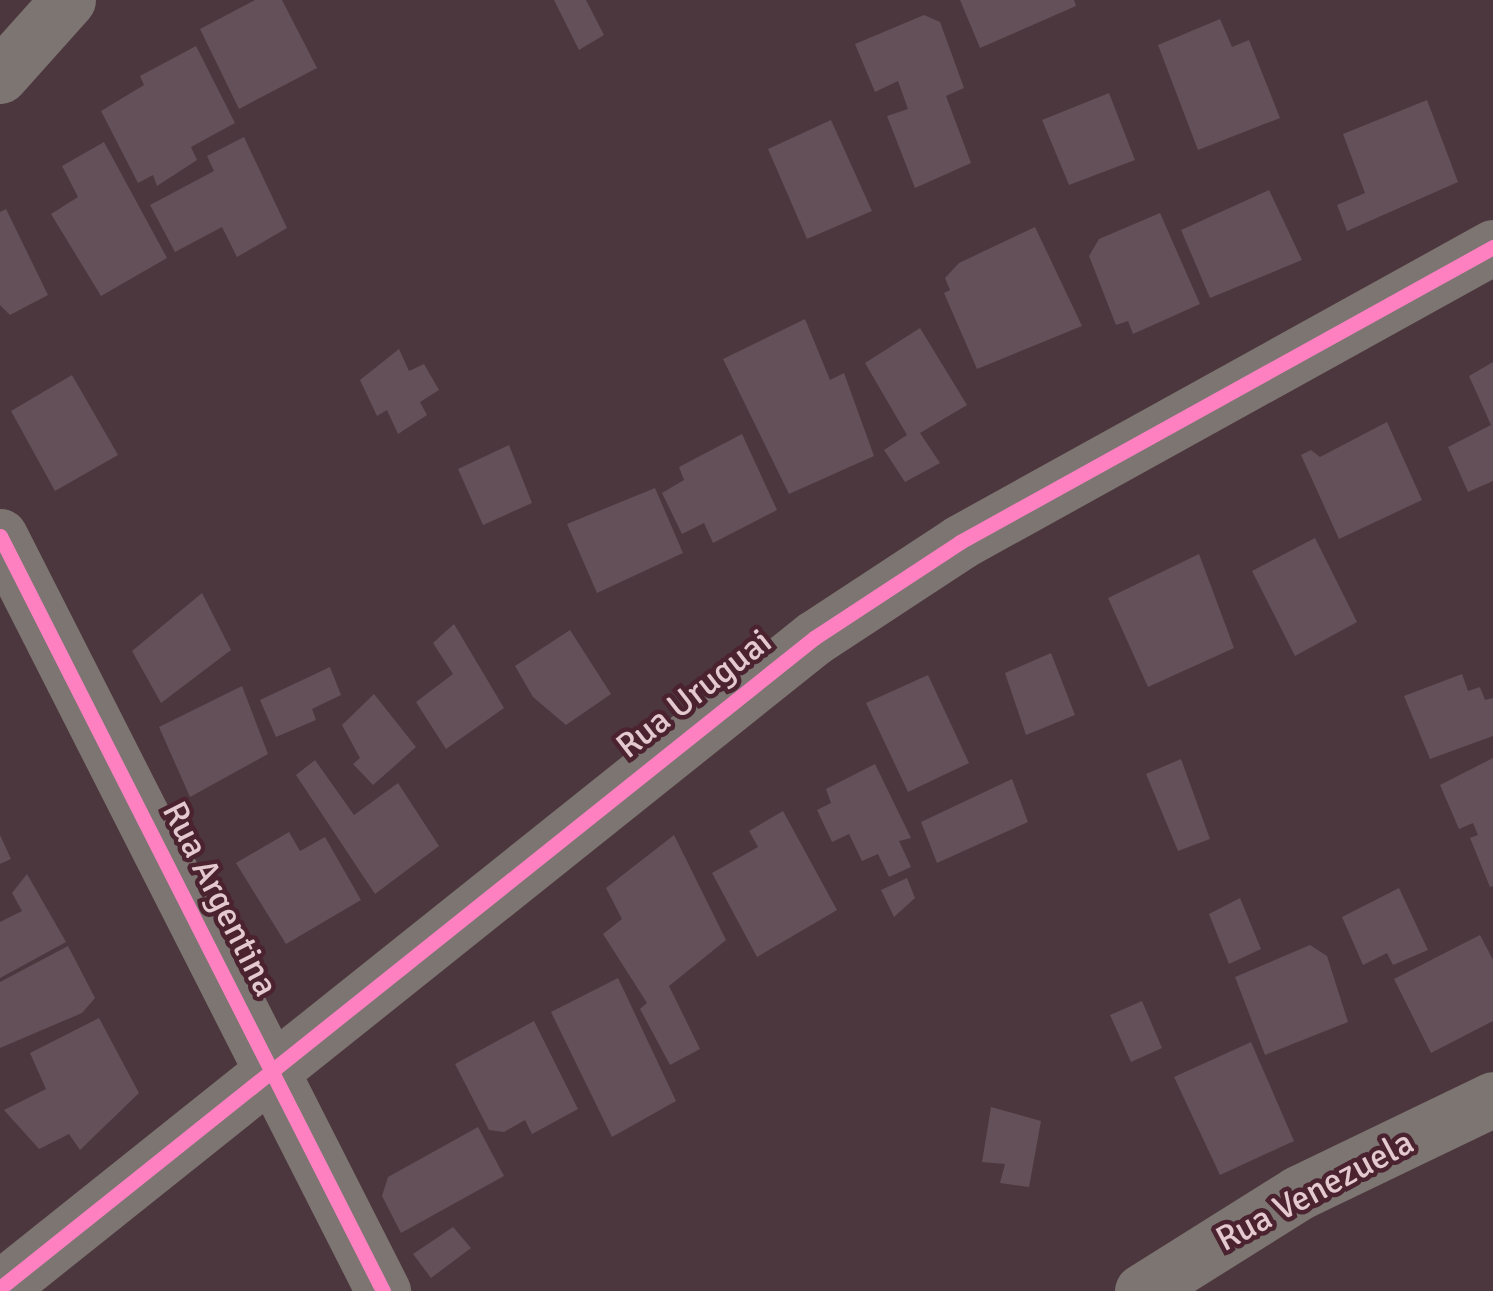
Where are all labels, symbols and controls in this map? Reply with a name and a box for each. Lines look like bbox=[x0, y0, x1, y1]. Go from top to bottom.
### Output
street label: Rua Uruguai bbox=[608, 620, 780, 768]
street label: Rua Argentina bbox=[153, 795, 287, 1003]
street label: Rua Venezuela bbox=[1209, 1121, 1421, 1261]

